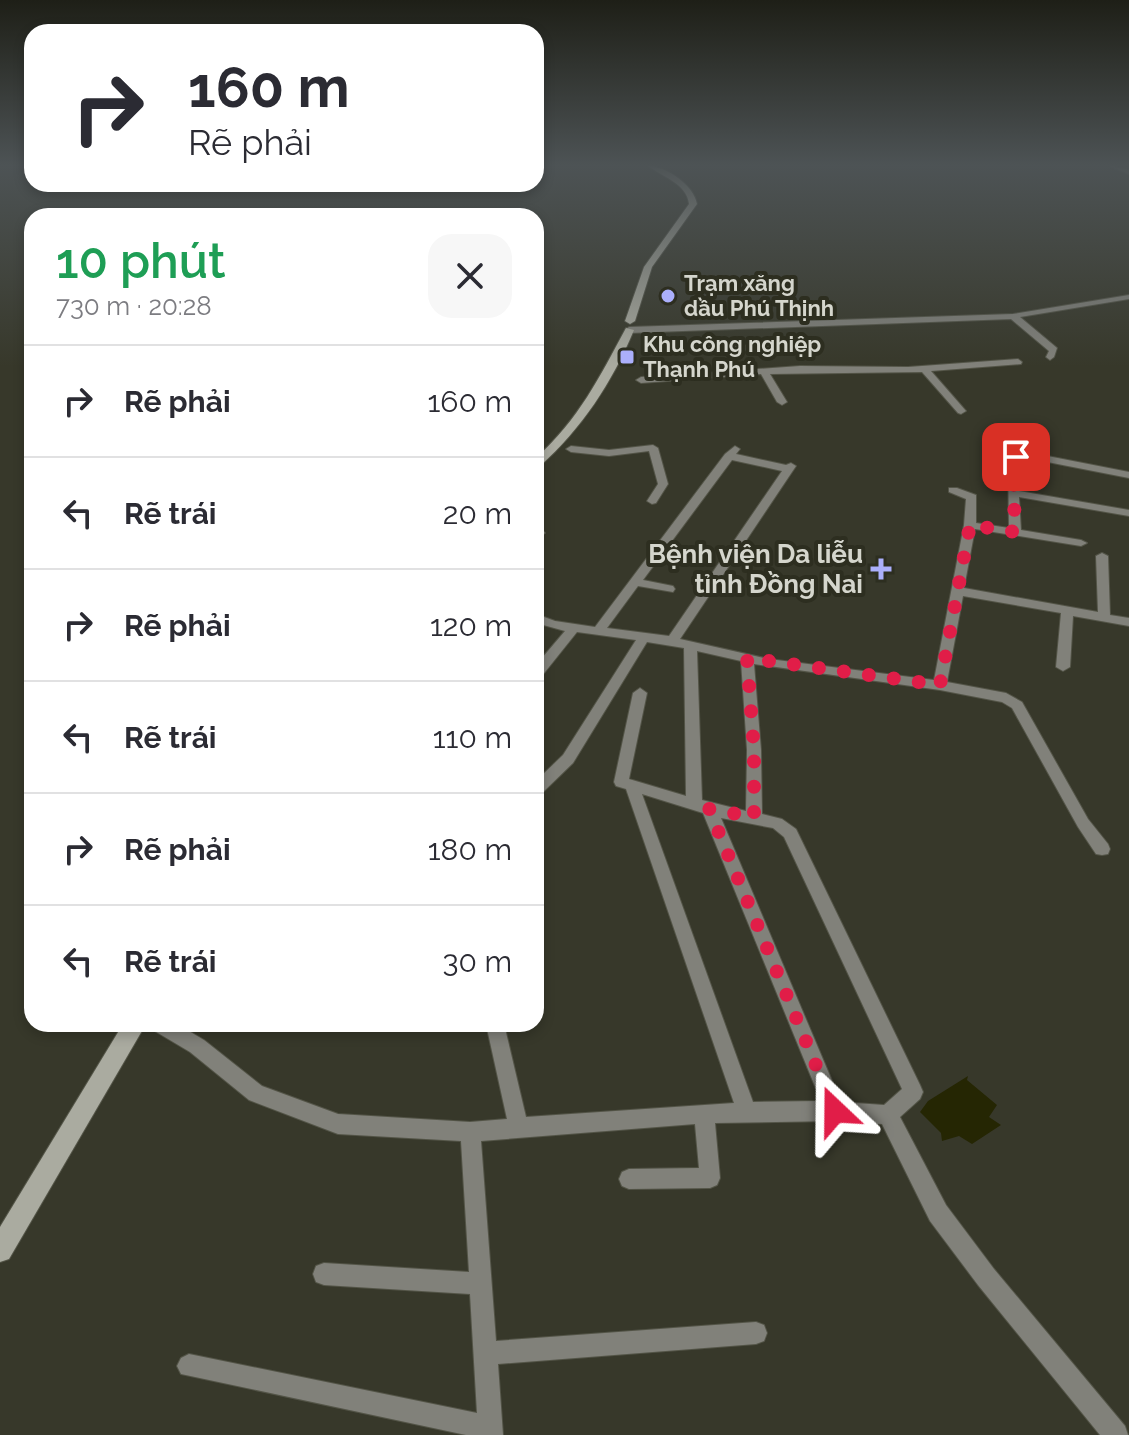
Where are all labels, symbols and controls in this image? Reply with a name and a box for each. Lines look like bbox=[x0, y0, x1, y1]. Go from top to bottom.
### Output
text: 160 m bbox=[188, 54, 350, 120]
icon: right bbox=[56, 56, 160, 160]
text: Rẽ phải bbox=[188, 121, 312, 163]
text: 10 phút bbox=[56, 233, 226, 289]
button: close bbox=[428, 234, 512, 318]
place label: Trạm xăng dầu Phú Thịnh bbox=[684, 270, 834, 321]
marker: Trạm xăng dầu Phú Thịnh bbox=[659, 287, 677, 305]
text: 730 m · 20:28 bbox=[56, 291, 212, 321]
place label: Khu công nghiệp Thạnh Phú bbox=[643, 331, 821, 382]
marker: Khu công nghiệp Thạnh Phú bbox=[618, 348, 636, 366]
icon: right bbox=[56, 379, 100, 423]
text: Rẽ phải bbox=[124, 384, 231, 419]
text: 160 m bbox=[427, 384, 512, 419]
pin bbox=[982, 423, 1050, 491]
icon: arrive bbox=[994, 435, 1038, 479]
icon: left bbox=[56, 491, 100, 535]
text: Rẽ trái bbox=[124, 496, 217, 531]
text: 20 m bbox=[443, 496, 512, 531]
place label: Bệnh viện Da liễu tỉnh Đồng Nai bbox=[648, 539, 863, 599]
marker: Bệnh viện Da liễu tỉnh Đồng Nai bbox=[870, 558, 892, 580]
icon: right bbox=[56, 603, 100, 647]
text: Rẽ phải bbox=[124, 608, 231, 643]
text: 120 m bbox=[430, 608, 512, 643]
icon: left bbox=[56, 715, 100, 759]
text: Rẽ trái bbox=[124, 720, 217, 755]
text: 110 m bbox=[433, 720, 512, 755]
icon: right bbox=[56, 827, 100, 871]
text: Rẽ phải bbox=[124, 832, 231, 867]
text: 180 m bbox=[428, 832, 512, 867]
icon: left bbox=[56, 939, 100, 983]
text: Rẽ trái bbox=[124, 944, 217, 979]
text: 30 m bbox=[442, 944, 512, 979]
position arrow bbox=[793, 1069, 877, 1153]

